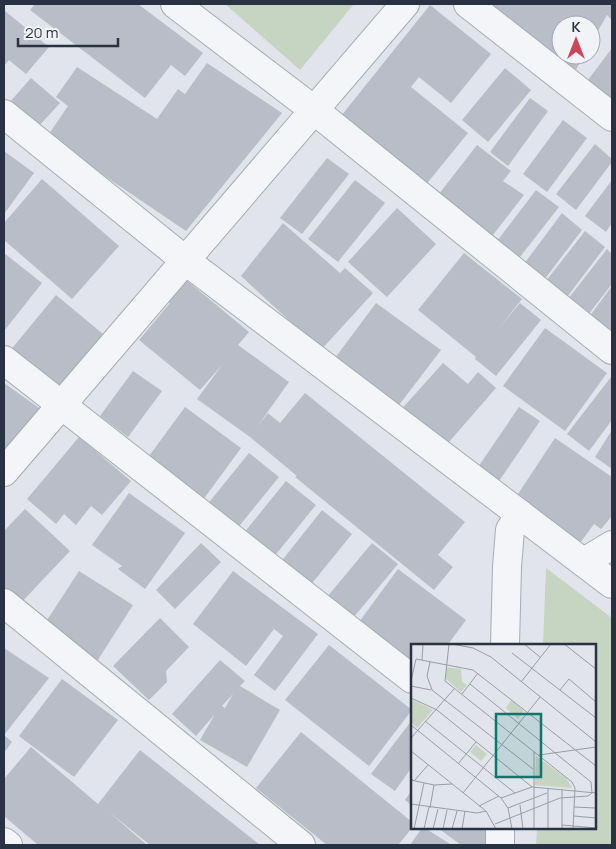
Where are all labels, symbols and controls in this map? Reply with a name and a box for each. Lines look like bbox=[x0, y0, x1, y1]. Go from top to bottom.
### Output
scale bar bbox=[18, 15, 118, 47]
north arrow bbox=[551, 15, 601, 65]
text: K bbox=[571, 17, 581, 36]
text: 20 m bbox=[25, 22, 58, 43]
inset map bbox=[411, 644, 596, 829]

